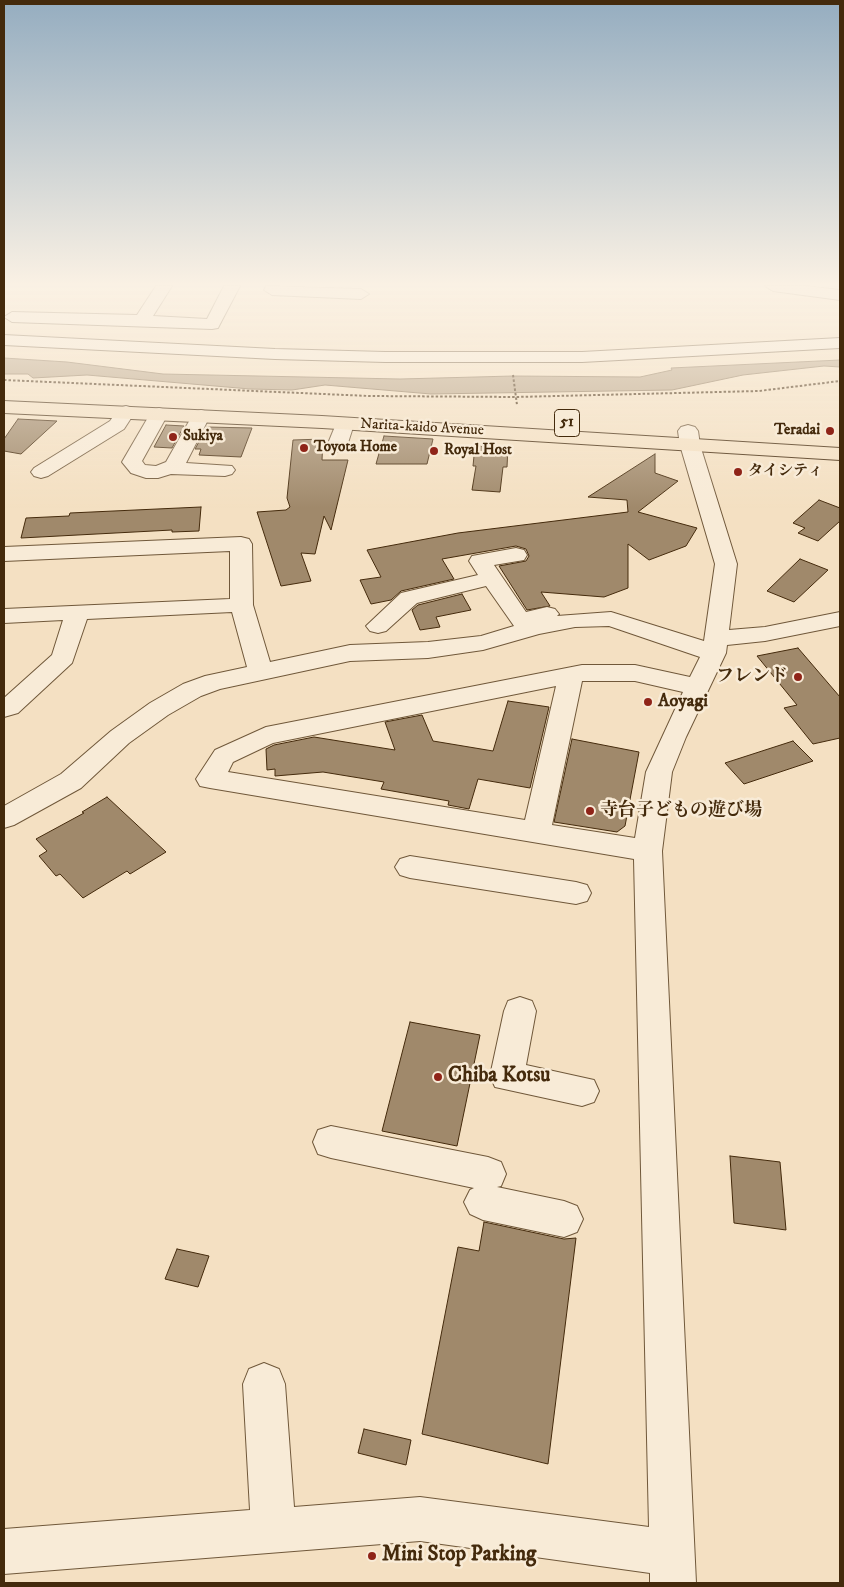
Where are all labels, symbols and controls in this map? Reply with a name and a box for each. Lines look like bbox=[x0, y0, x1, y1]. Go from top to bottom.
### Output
road number: 51 bbox=[554, 409, 580, 436]
street label: Narita-kaido Avenue bbox=[360, 416, 484, 440]
place label: Teradai bbox=[774, 422, 820, 440]
marker: Teradai bbox=[824, 425, 836, 437]
place label: Sukiya bbox=[183, 428, 223, 446]
marker: Sukiya bbox=[167, 431, 179, 443]
place label: Toyota Home bbox=[314, 439, 397, 457]
marker: Toyota Home bbox=[298, 442, 310, 454]
place label: Royal Host bbox=[444, 442, 512, 460]
marker: Royal Host bbox=[428, 445, 440, 457]
place label: タイシティ bbox=[748, 463, 823, 481]
marker: タイシティ bbox=[732, 466, 744, 478]
place label: フレンド bbox=[716, 666, 788, 688]
marker: フレンド bbox=[792, 671, 804, 683]
place label: Aoyagi bbox=[658, 691, 708, 713]
marker: Aoyagi bbox=[642, 696, 654, 708]
place label: 寺台子どもの遊び場 bbox=[600, 800, 762, 822]
marker: 寺台子どもの遊び場 bbox=[584, 805, 596, 817]
place label: Chiba Kotsu bbox=[448, 1064, 550, 1090]
marker: Chiba Kotsu bbox=[432, 1071, 444, 1083]
place label: Mini Stop Parking bbox=[382, 1543, 536, 1569]
marker: Mini Stop Parking bbox=[366, 1550, 378, 1562]

